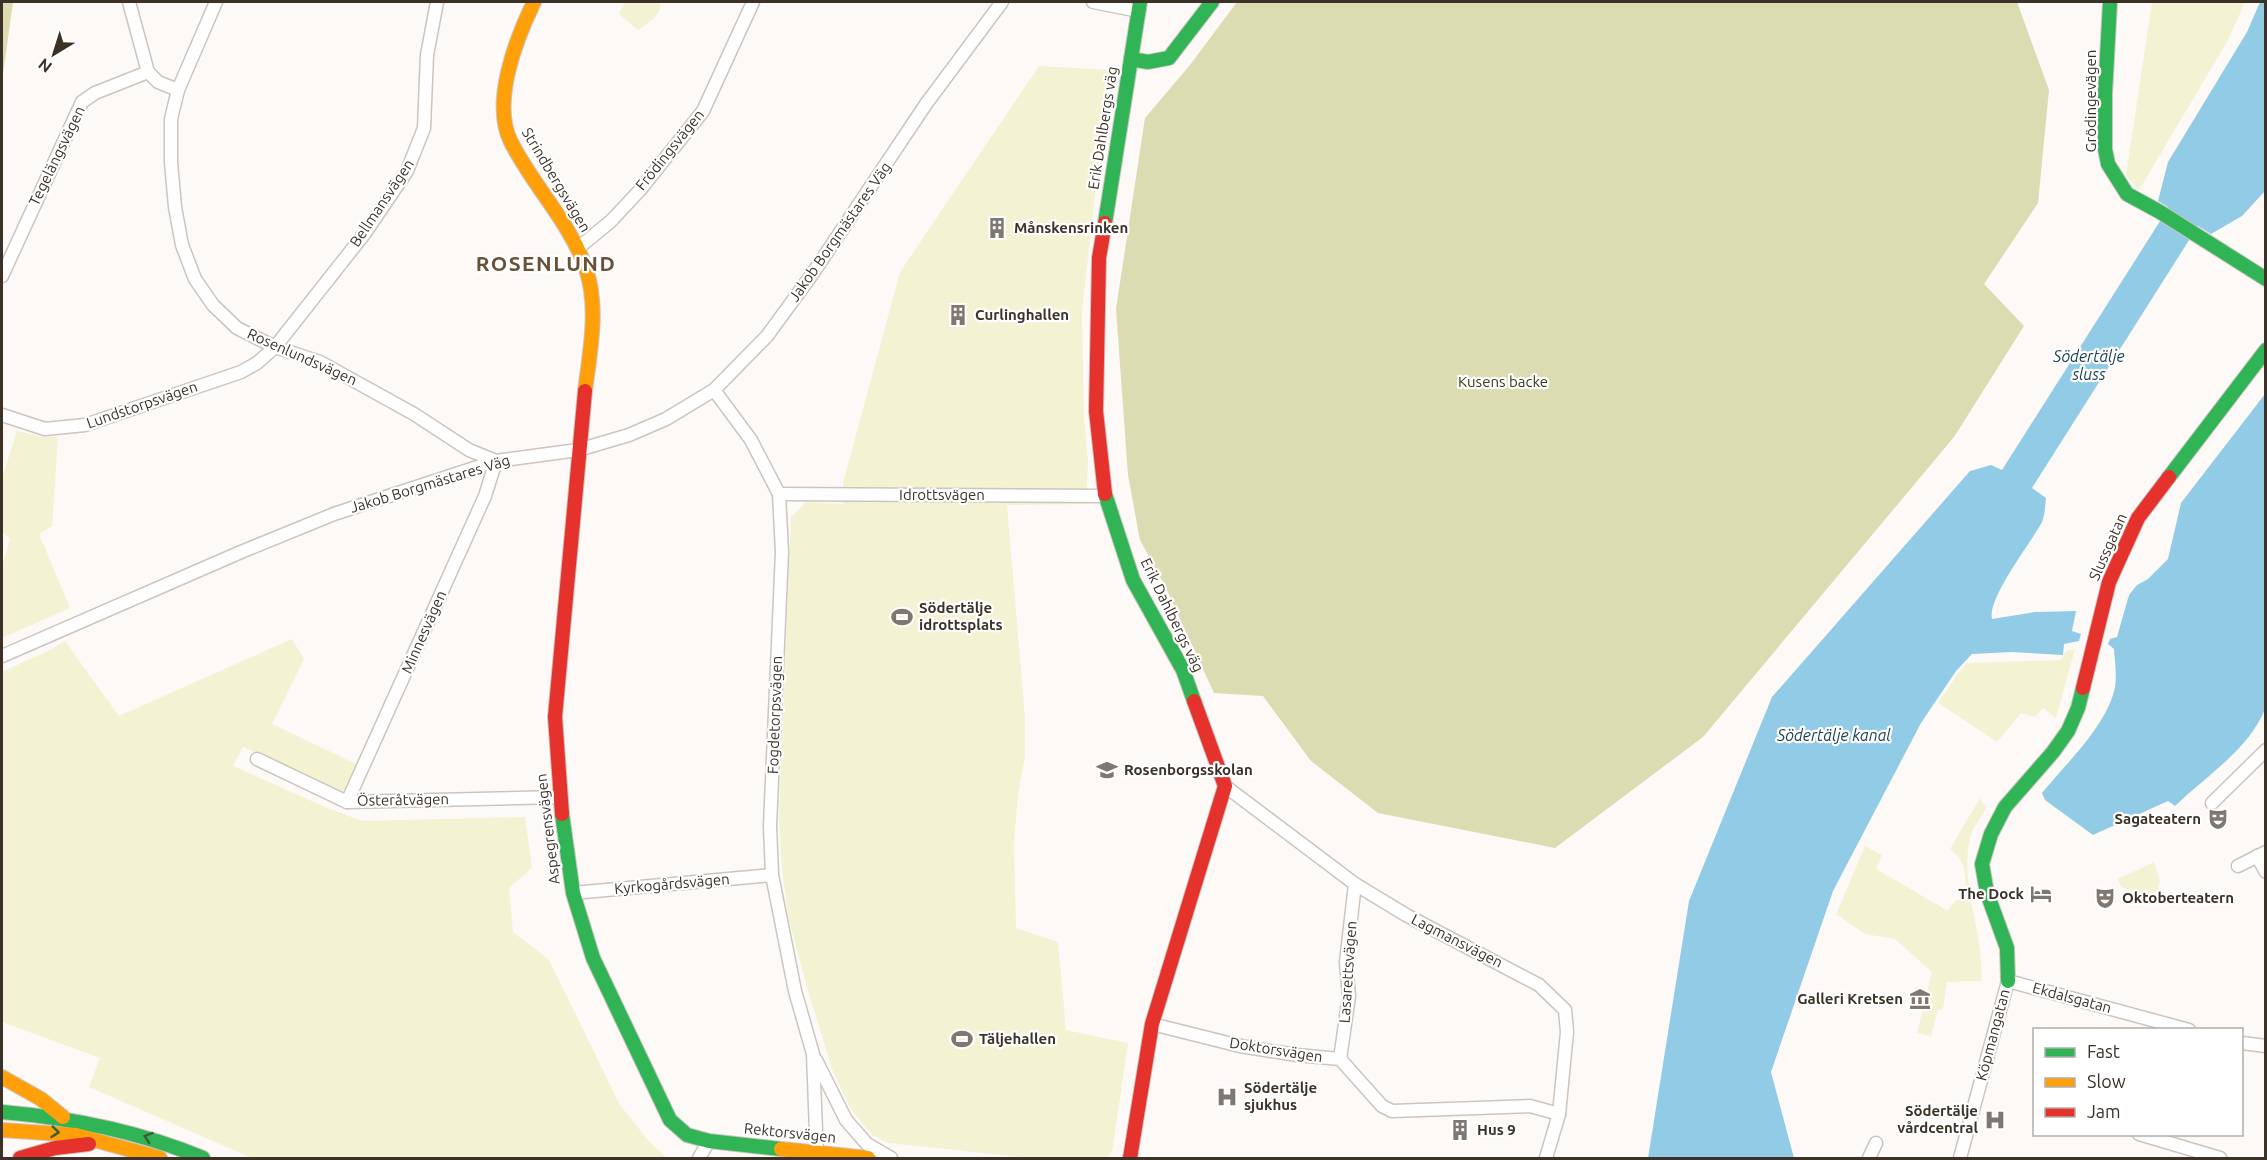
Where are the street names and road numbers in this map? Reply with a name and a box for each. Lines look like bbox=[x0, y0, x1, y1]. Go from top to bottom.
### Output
street label: Grödingevägen bbox=[2082, 50, 2099, 152]
street label: Erik Dahlbergs väg bbox=[1084, 65, 1121, 191]
street label: Tegelängsvägen bbox=[25, 103, 88, 208]
street label: Frödingsvägen bbox=[632, 106, 707, 193]
street label: Strindbergsvägen bbox=[519, 124, 594, 235]
street label: Bellmansvägen bbox=[346, 156, 417, 250]
street label: Jakob Borgmästares Väg bbox=[785, 159, 894, 305]
street label: Rosenlundsvägen bbox=[245, 325, 360, 388]
street label: Lundstorpsvägen bbox=[84, 378, 200, 431]
street label: Jakob Borgmästares Väg bbox=[348, 451, 512, 516]
street label: Idrottsvägen bbox=[899, 486, 985, 503]
street label: Slussgatan bbox=[2085, 511, 2130, 583]
street label: Erik Dahlbergs väg bbox=[1138, 555, 1207, 674]
street label: Minnesvägen bbox=[398, 588, 449, 676]
street label: Fogdetorpsvägen bbox=[764, 656, 785, 774]
street label: Aspegrensvägen bbox=[532, 773, 563, 886]
street label: Österåtvägen bbox=[357, 790, 449, 809]
street label: Kyrkogårdsvägen bbox=[614, 870, 730, 897]
street label: Lagmansvägen bbox=[1409, 910, 1506, 971]
street label: Lasarettsvägen bbox=[1335, 920, 1360, 1024]
street label: Ekdalsgatan bbox=[2031, 979, 2114, 1016]
street label: Köpmangatan bbox=[1972, 987, 2013, 1083]
street label: Doktorsvägen bbox=[1228, 1034, 1324, 1065]
street label: Rektorsvägen bbox=[743, 1119, 837, 1146]

